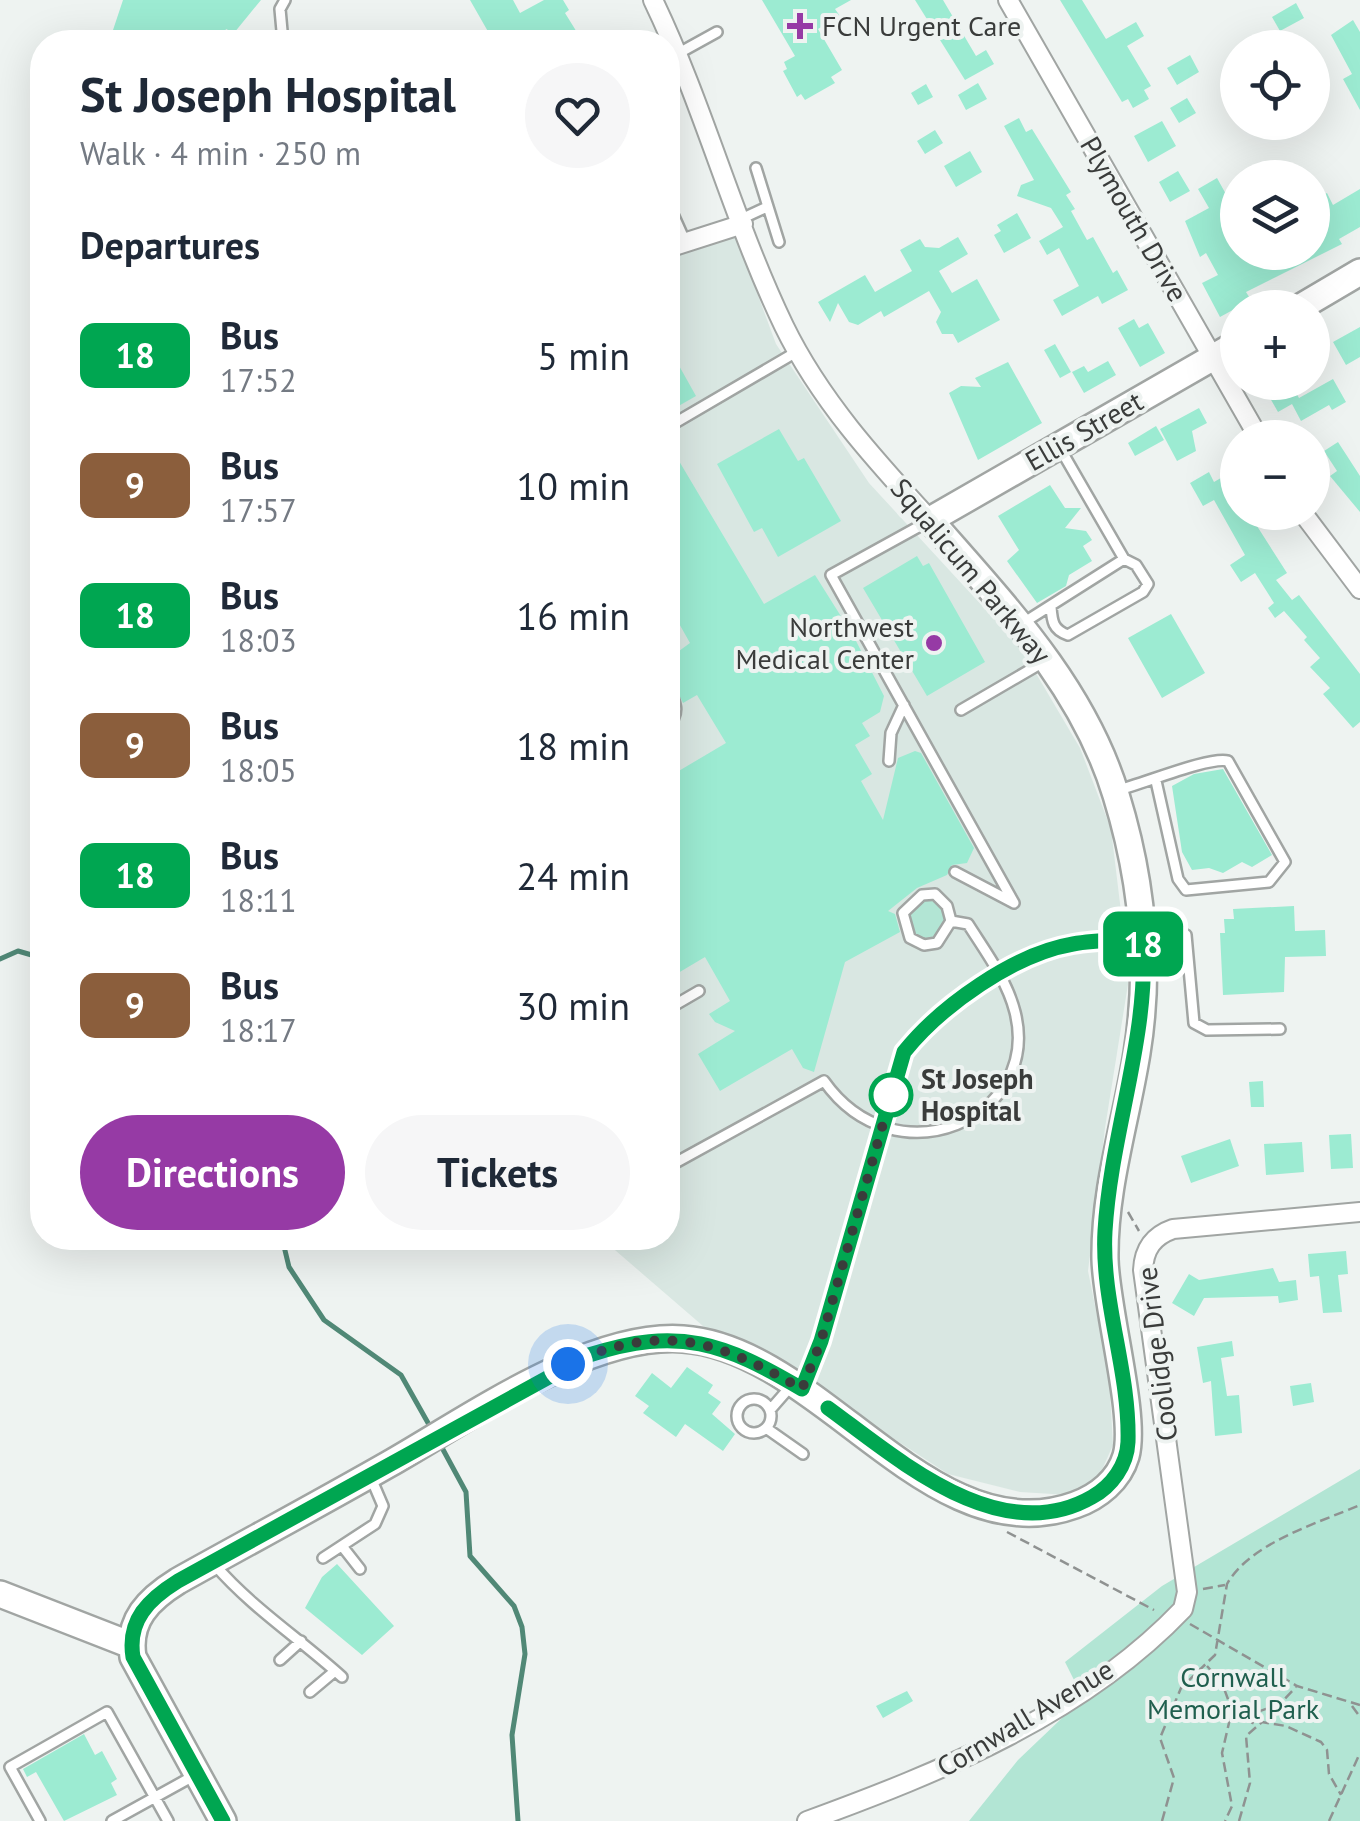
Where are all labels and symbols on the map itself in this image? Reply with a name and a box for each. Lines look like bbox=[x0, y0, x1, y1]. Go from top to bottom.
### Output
place label: FCN Urgent Care bbox=[822, 7, 1021, 44]
marker: FCN Urgent Care bbox=[787, 13, 813, 39]
street label: Plymouth Drive bbox=[1072, 130, 1197, 308]
street label: Ellis Street bbox=[1018, 382, 1150, 479]
street label: Squalicum Parkway bbox=[883, 470, 1060, 671]
place label: Northwest Medical Center bbox=[735, 608, 915, 677]
marker: Northwest Medical Center bbox=[923, 632, 945, 654]
line badge: 18 bbox=[1098, 912, 1188, 976]
place label: St Joseph Hospital bbox=[921, 1060, 1034, 1129]
marker: St Joseph Hospital bbox=[870, 1074, 912, 1116]
street label: Coolidge Drive bbox=[1127, 1265, 1186, 1443]
your location bbox=[543, 1339, 593, 1389]
street label: Cornwall Avenue bbox=[930, 1650, 1120, 1785]
park label: Cornwall Memorial Park bbox=[1147, 1658, 1320, 1727]

